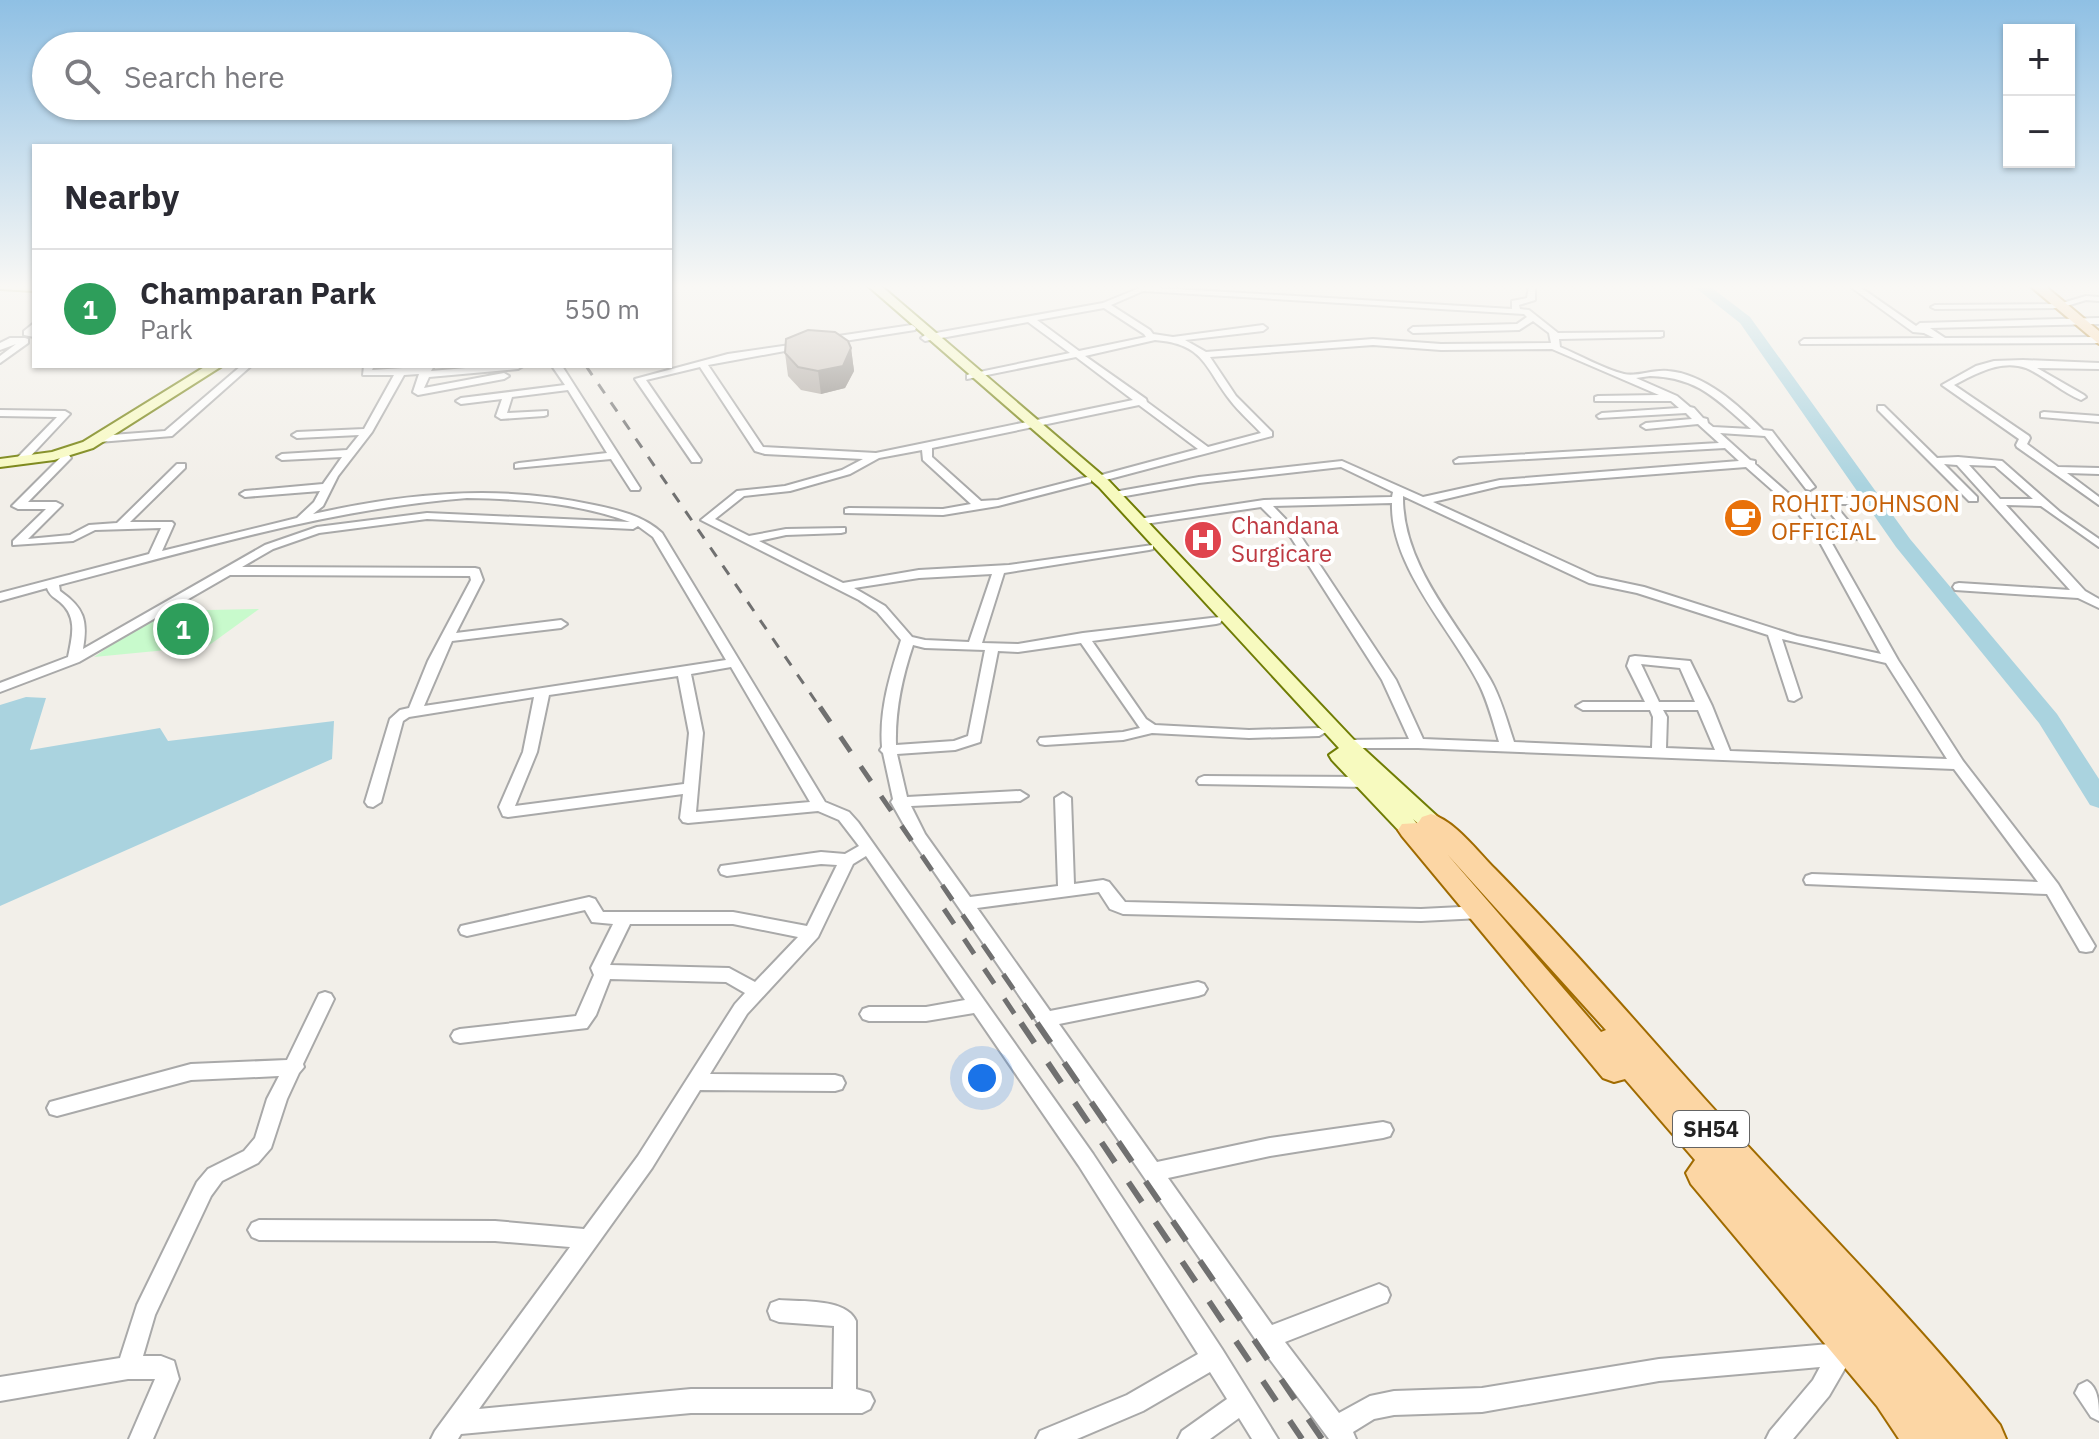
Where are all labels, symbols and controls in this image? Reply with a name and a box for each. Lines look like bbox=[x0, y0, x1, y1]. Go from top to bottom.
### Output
map controls bbox=[2003, 24, 2075, 168]
button: + bbox=[2003, 24, 2075, 96]
search box bbox=[32, 32, 672, 120]
icon: search bbox=[60, 54, 104, 98]
text: Search here bbox=[124, 57, 285, 96]
button: − bbox=[2003, 96, 2075, 168]
text: Nearby bbox=[64, 174, 179, 218]
text: Champaran Park bbox=[140, 273, 376, 312]
text: 1 bbox=[82, 292, 98, 326]
text: 550 m bbox=[564, 292, 640, 326]
text: Park bbox=[140, 312, 193, 346]
place label: ROHIT JOHNSON OFFICIAL bbox=[1771, 487, 1960, 547]
cafe icon: ROHIT JOHNSON OFFICIAL bbox=[1722, 497, 1764, 539]
place label: Chandana Surgicare bbox=[1231, 509, 1339, 569]
hospital icon: Chandana Surgicare bbox=[1182, 519, 1224, 561]
pin: 1 bbox=[157, 599, 209, 659]
your location bbox=[962, 1058, 1002, 1098]
road number: SH54 bbox=[1673, 1111, 1749, 1147]

